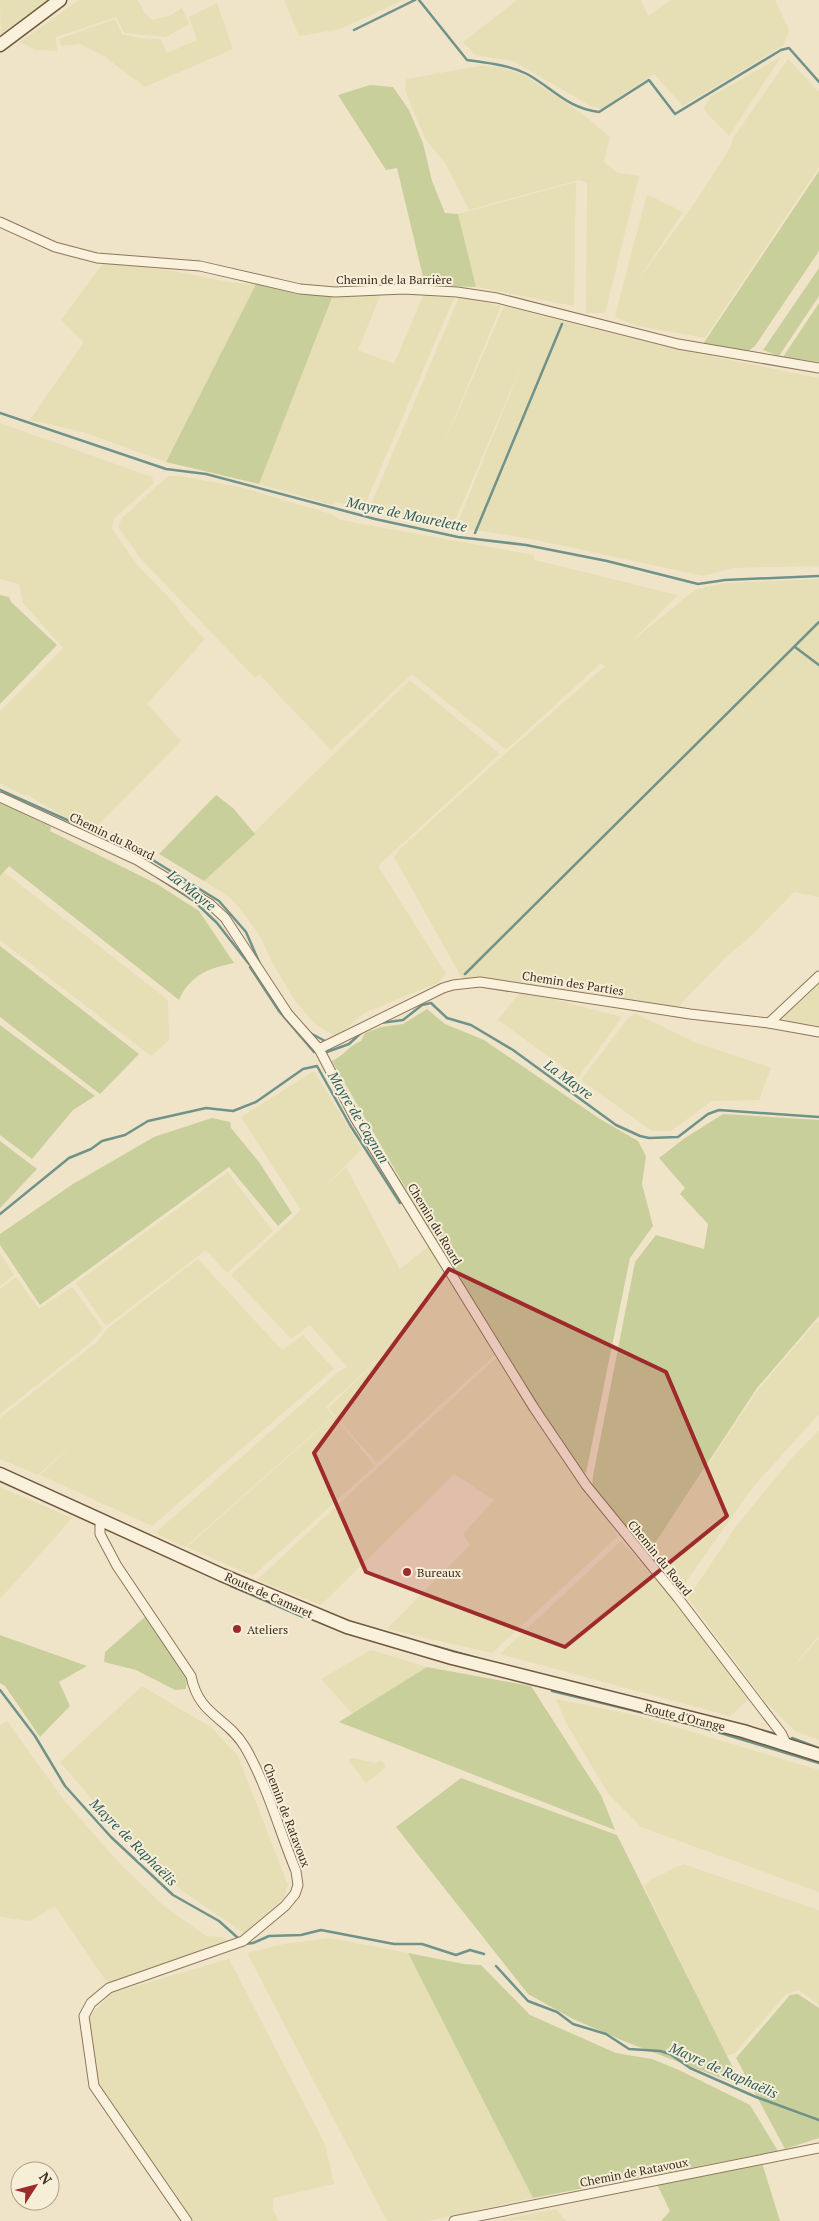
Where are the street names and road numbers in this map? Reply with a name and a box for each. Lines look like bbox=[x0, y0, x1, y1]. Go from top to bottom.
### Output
street label: Chemin de la Barrière bbox=[336, 272, 452, 287]
street label: Chemin du Roard bbox=[67, 809, 157, 863]
street label: Chemin des Parties bbox=[521, 968, 625, 998]
street label: Chemin du Roard bbox=[405, 1180, 465, 1268]
street label: Chemin du Roard bbox=[625, 1517, 695, 1599]
street label: Route de Camaret bbox=[222, 1569, 316, 1621]
street label: Route d'Orange bbox=[643, 1700, 727, 1734]
street label: Chemin de Ratavoux bbox=[260, 1761, 314, 1870]
street label: Chemin de Ratavoux bbox=[578, 2154, 690, 2190]

